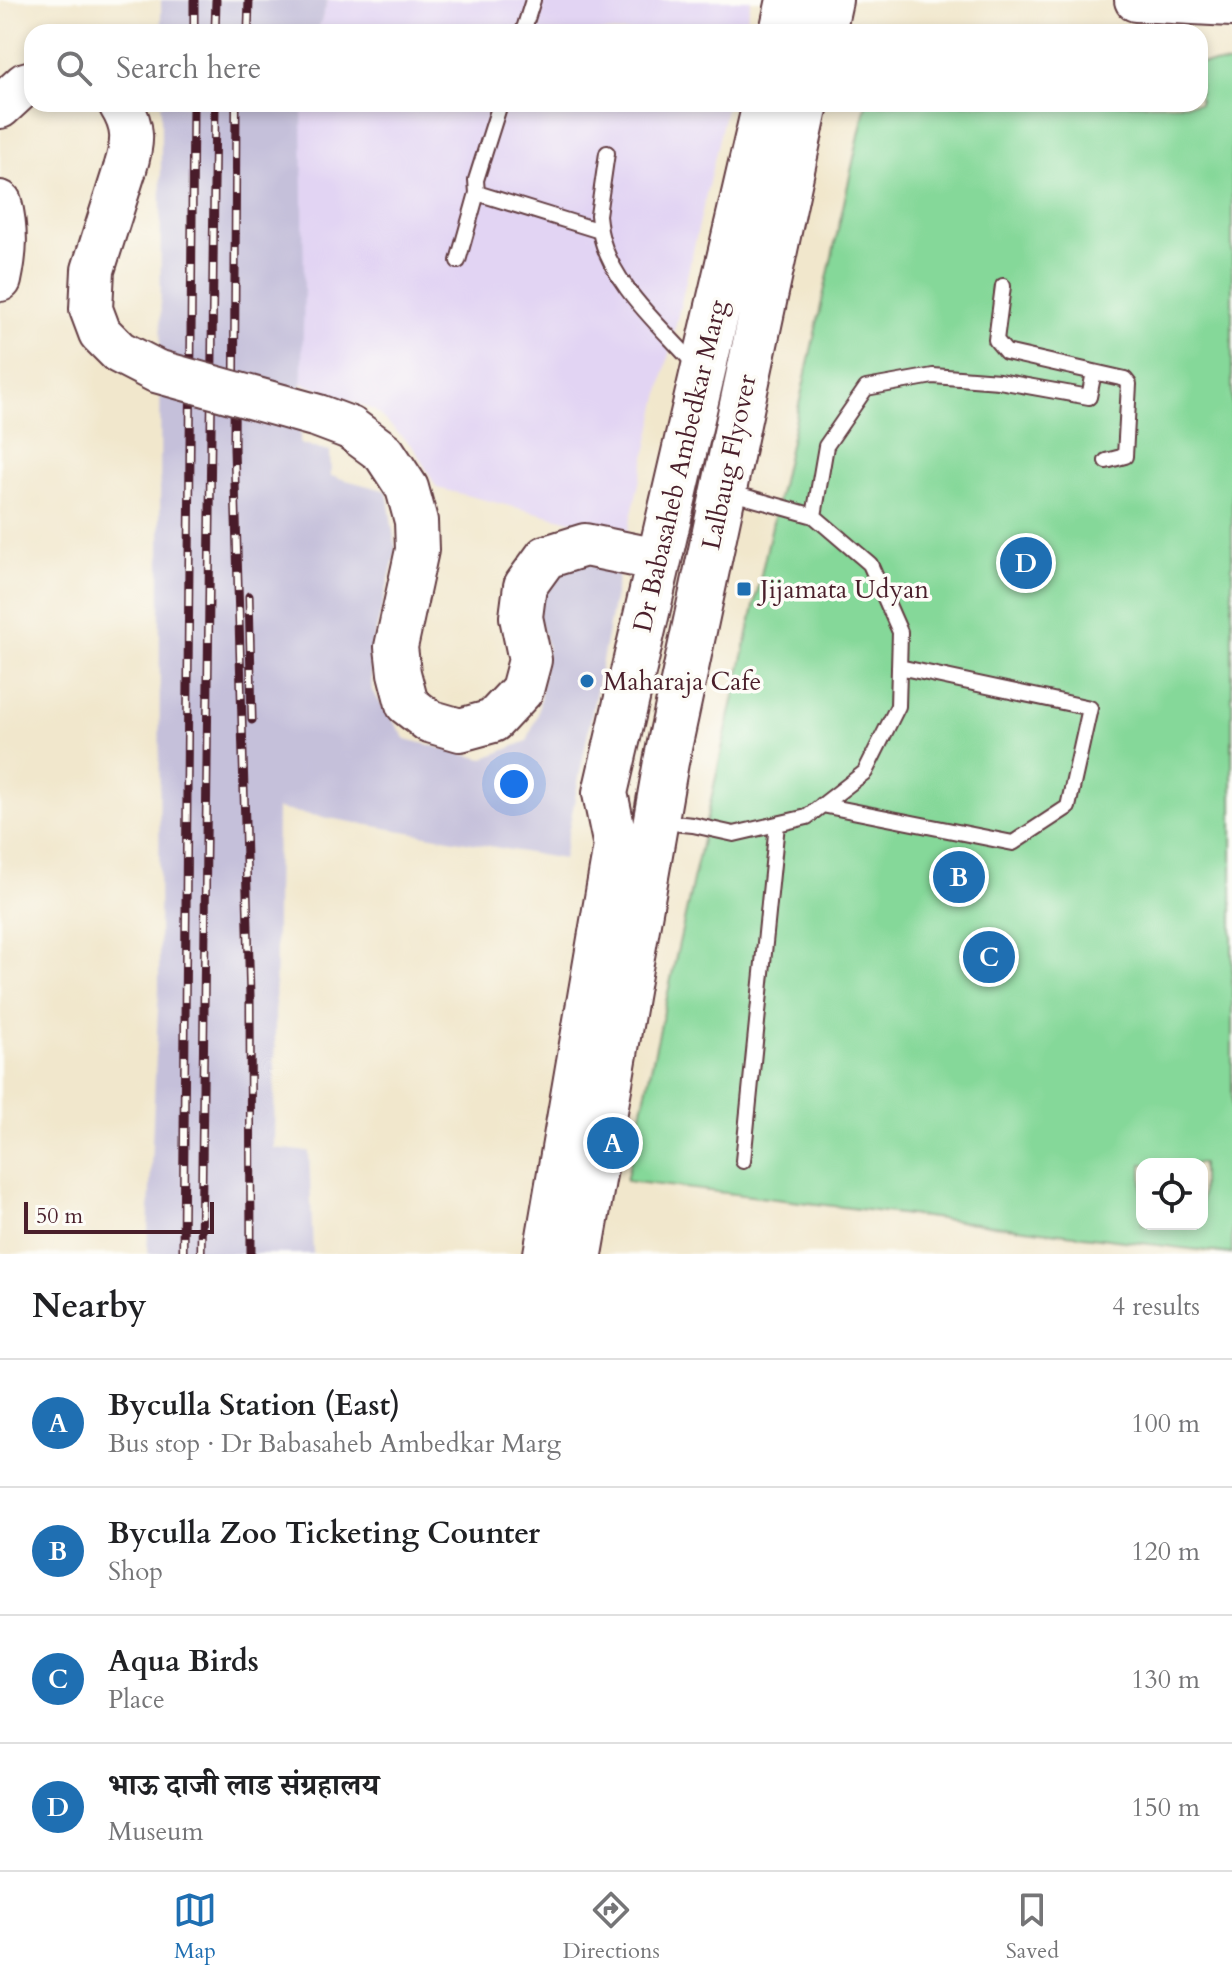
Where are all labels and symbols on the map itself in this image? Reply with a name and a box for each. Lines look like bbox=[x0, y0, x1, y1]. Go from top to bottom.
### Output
street label: Dr Babasaheb Ambedkar Marg bbox=[625, 296, 735, 636]
street label: Lalbaug Flyover bbox=[693, 371, 765, 553]
pin: D bbox=[1000, 533, 1052, 593]
place label: Jijamata Udyan bbox=[756, 572, 929, 607]
marker: Jijamata Udyan bbox=[735, 580, 753, 598]
place label: Maharaja Cafe bbox=[603, 664, 761, 699]
marker: Maharaja Cafe bbox=[578, 672, 596, 690]
your location bbox=[494, 764, 534, 804]
pin: B bbox=[933, 847, 985, 907]
pin: C bbox=[963, 927, 1015, 987]
pin: A bbox=[587, 1113, 639, 1173]
scale bar bbox=[24, 1198, 214, 1234]

